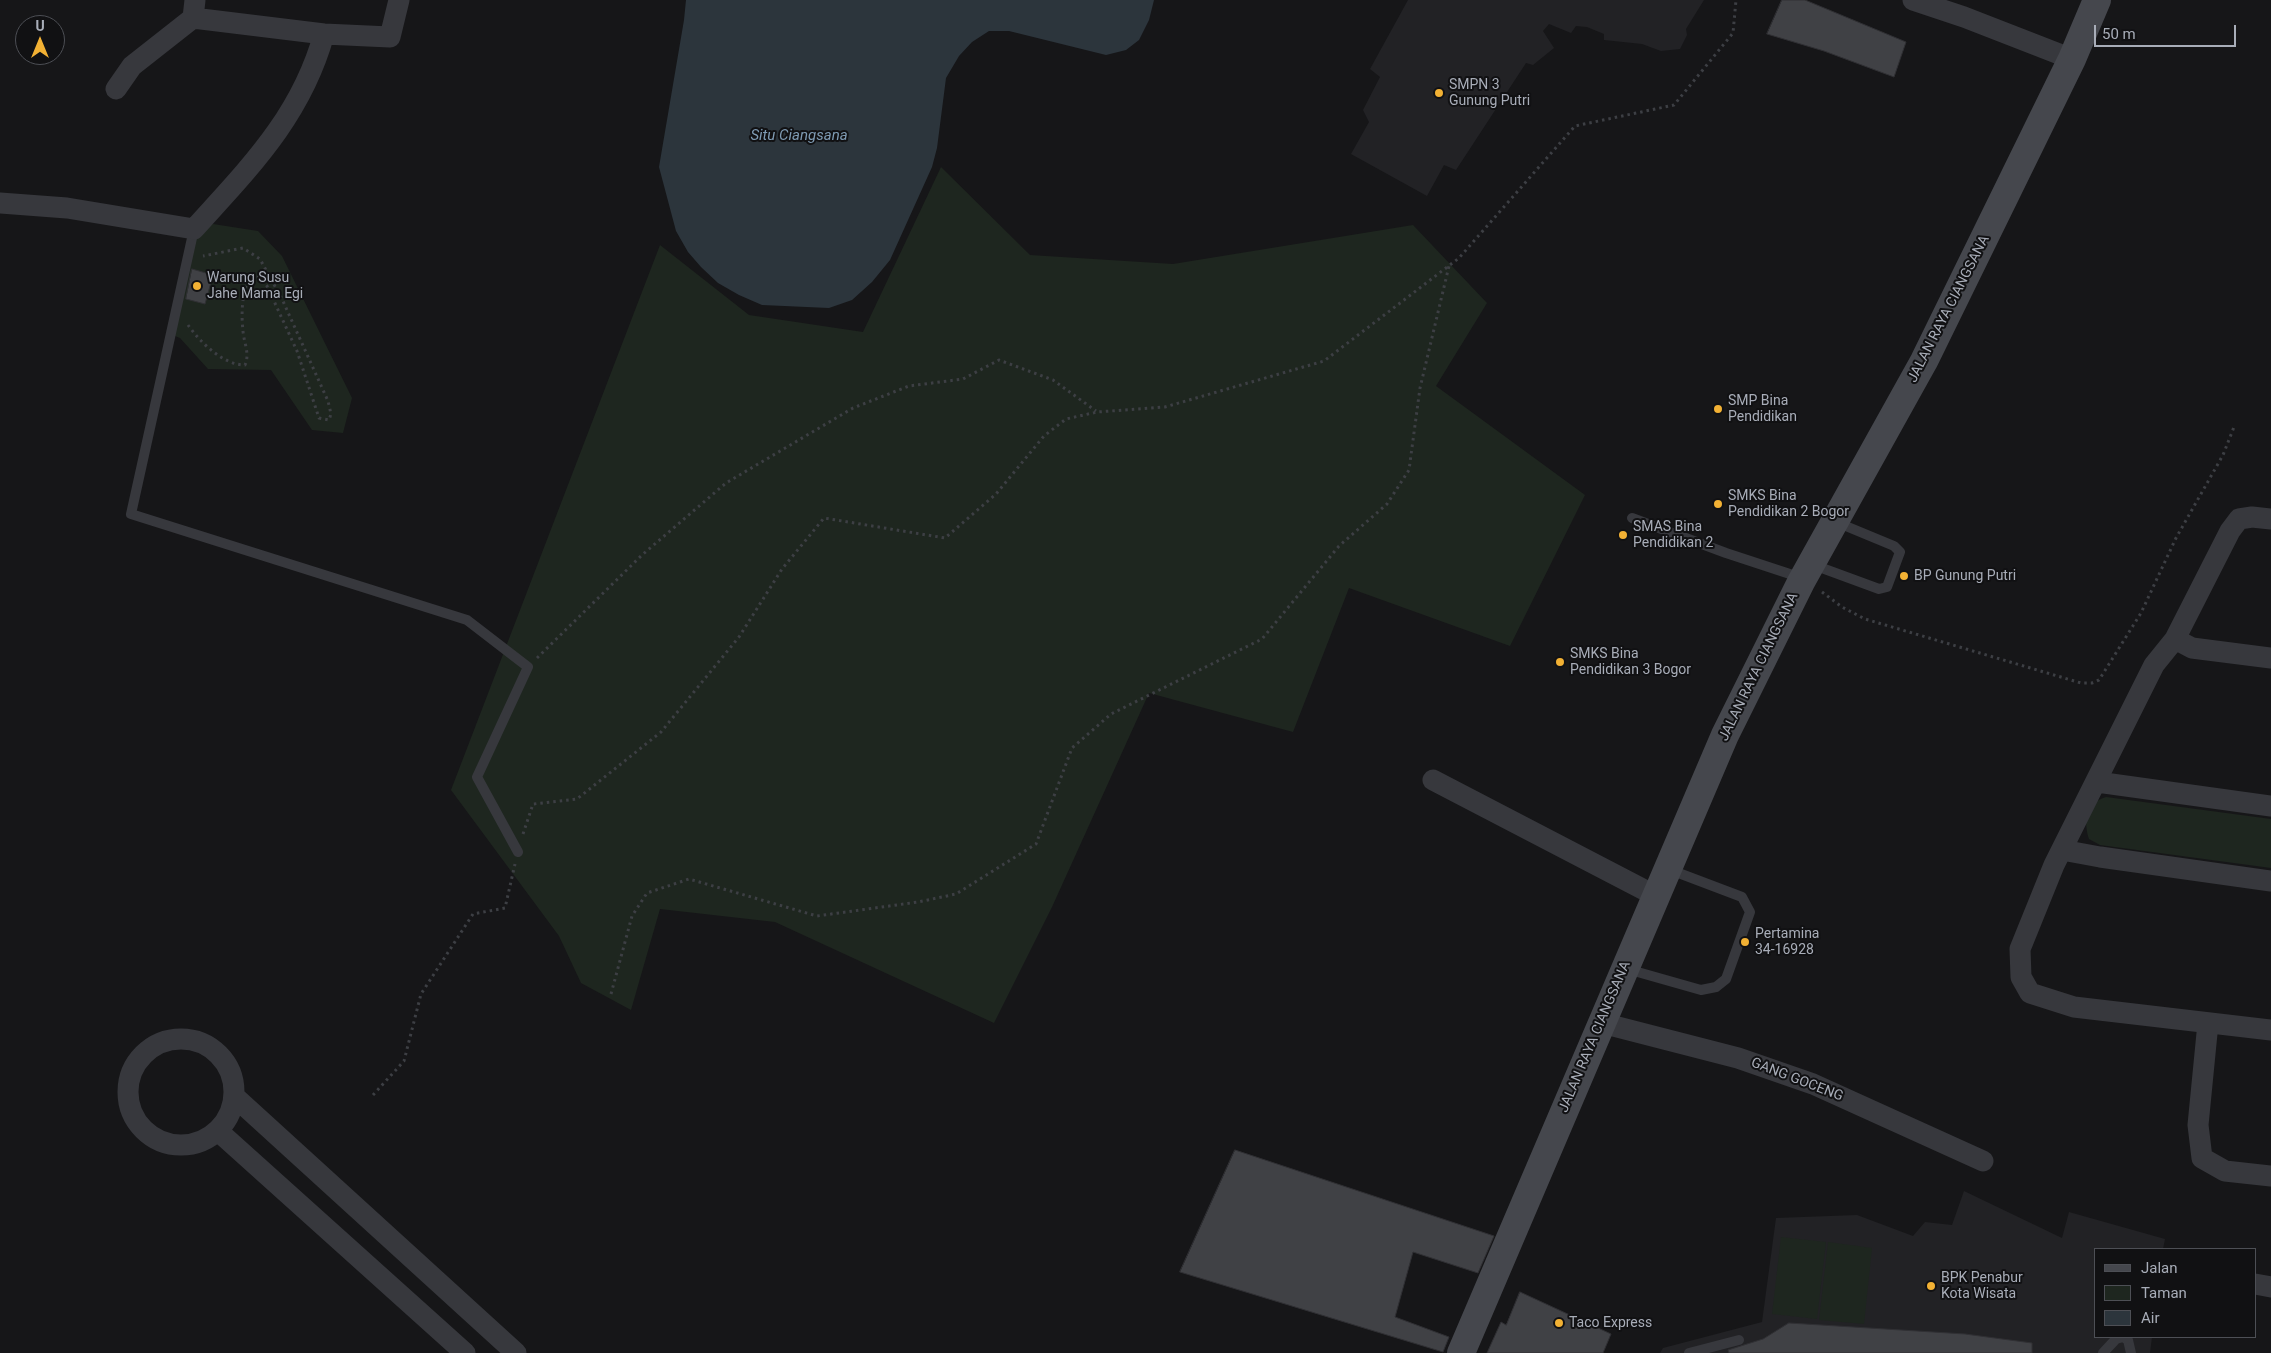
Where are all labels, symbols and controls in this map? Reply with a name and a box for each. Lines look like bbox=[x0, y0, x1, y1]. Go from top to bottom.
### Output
north arrow bbox=[15, 15, 65, 65]
scale bar bbox=[2096, 15, 2238, 47]
text: U bbox=[35, 18, 45, 34]
text: 50 m bbox=[2102, 25, 2136, 43]
place label: SMPN 3 Gunung Putri bbox=[1449, 77, 1530, 110]
marker: SMPN 3 Gunung Putri bbox=[1433, 87, 1445, 99]
water label: Situ Ciangsana bbox=[750, 127, 848, 145]
street label: JALAN RAYA CIANGSANA bbox=[1905, 233, 1993, 385]
place label: Warung Susu Jahe Mama Egi bbox=[207, 270, 303, 302]
marker: Warung Susu Jahe Mama Egi bbox=[191, 280, 203, 292]
place label: SMP Bina Pendidikan bbox=[1728, 393, 1797, 426]
marker: SMP Bina Pendidikan bbox=[1712, 403, 1724, 415]
place label: SMKS Bina Pendidikan 2 Bogor bbox=[1728, 488, 1849, 520]
marker: SMKS Bina Pendidikan 2 Bogor bbox=[1712, 498, 1724, 510]
place label: SMAS Bina Pendidikan 2 bbox=[1633, 519, 1713, 552]
marker: SMAS Bina Pendidikan 2 bbox=[1617, 529, 1629, 541]
place label: BP Gunung Putri bbox=[1914, 568, 2016, 584]
marker: BP Gunung Putri bbox=[1898, 570, 1910, 582]
street label: JALAN RAYA CIANGSANA bbox=[1716, 590, 1802, 744]
place label: SMKS Bina Pendidikan 3 Bogor bbox=[1570, 646, 1691, 679]
marker: SMKS Bina Pendidikan 3 Bogor bbox=[1554, 656, 1566, 668]
place label: Pertamina 34-16928 bbox=[1755, 926, 1819, 959]
marker: Pertamina 34-16928 bbox=[1739, 936, 1751, 948]
street label: JALAN RAYA CIANGSANA bbox=[1555, 959, 1635, 1115]
street label: GANG GOCENG bbox=[1749, 1055, 1845, 1105]
legend bbox=[2094, 1248, 2256, 1338]
text: Jalan bbox=[2141, 1259, 2178, 1277]
place label: BPK Penabur Kota Wisata bbox=[1941, 1270, 2023, 1302]
marker: BPK Penabur Kota Wisata bbox=[1925, 1280, 1937, 1292]
text: Taman bbox=[2141, 1284, 2187, 1302]
text: Air bbox=[2141, 1309, 2160, 1327]
place label: Taco Express bbox=[1569, 1315, 1652, 1331]
marker: Taco Express bbox=[1553, 1317, 1565, 1329]

